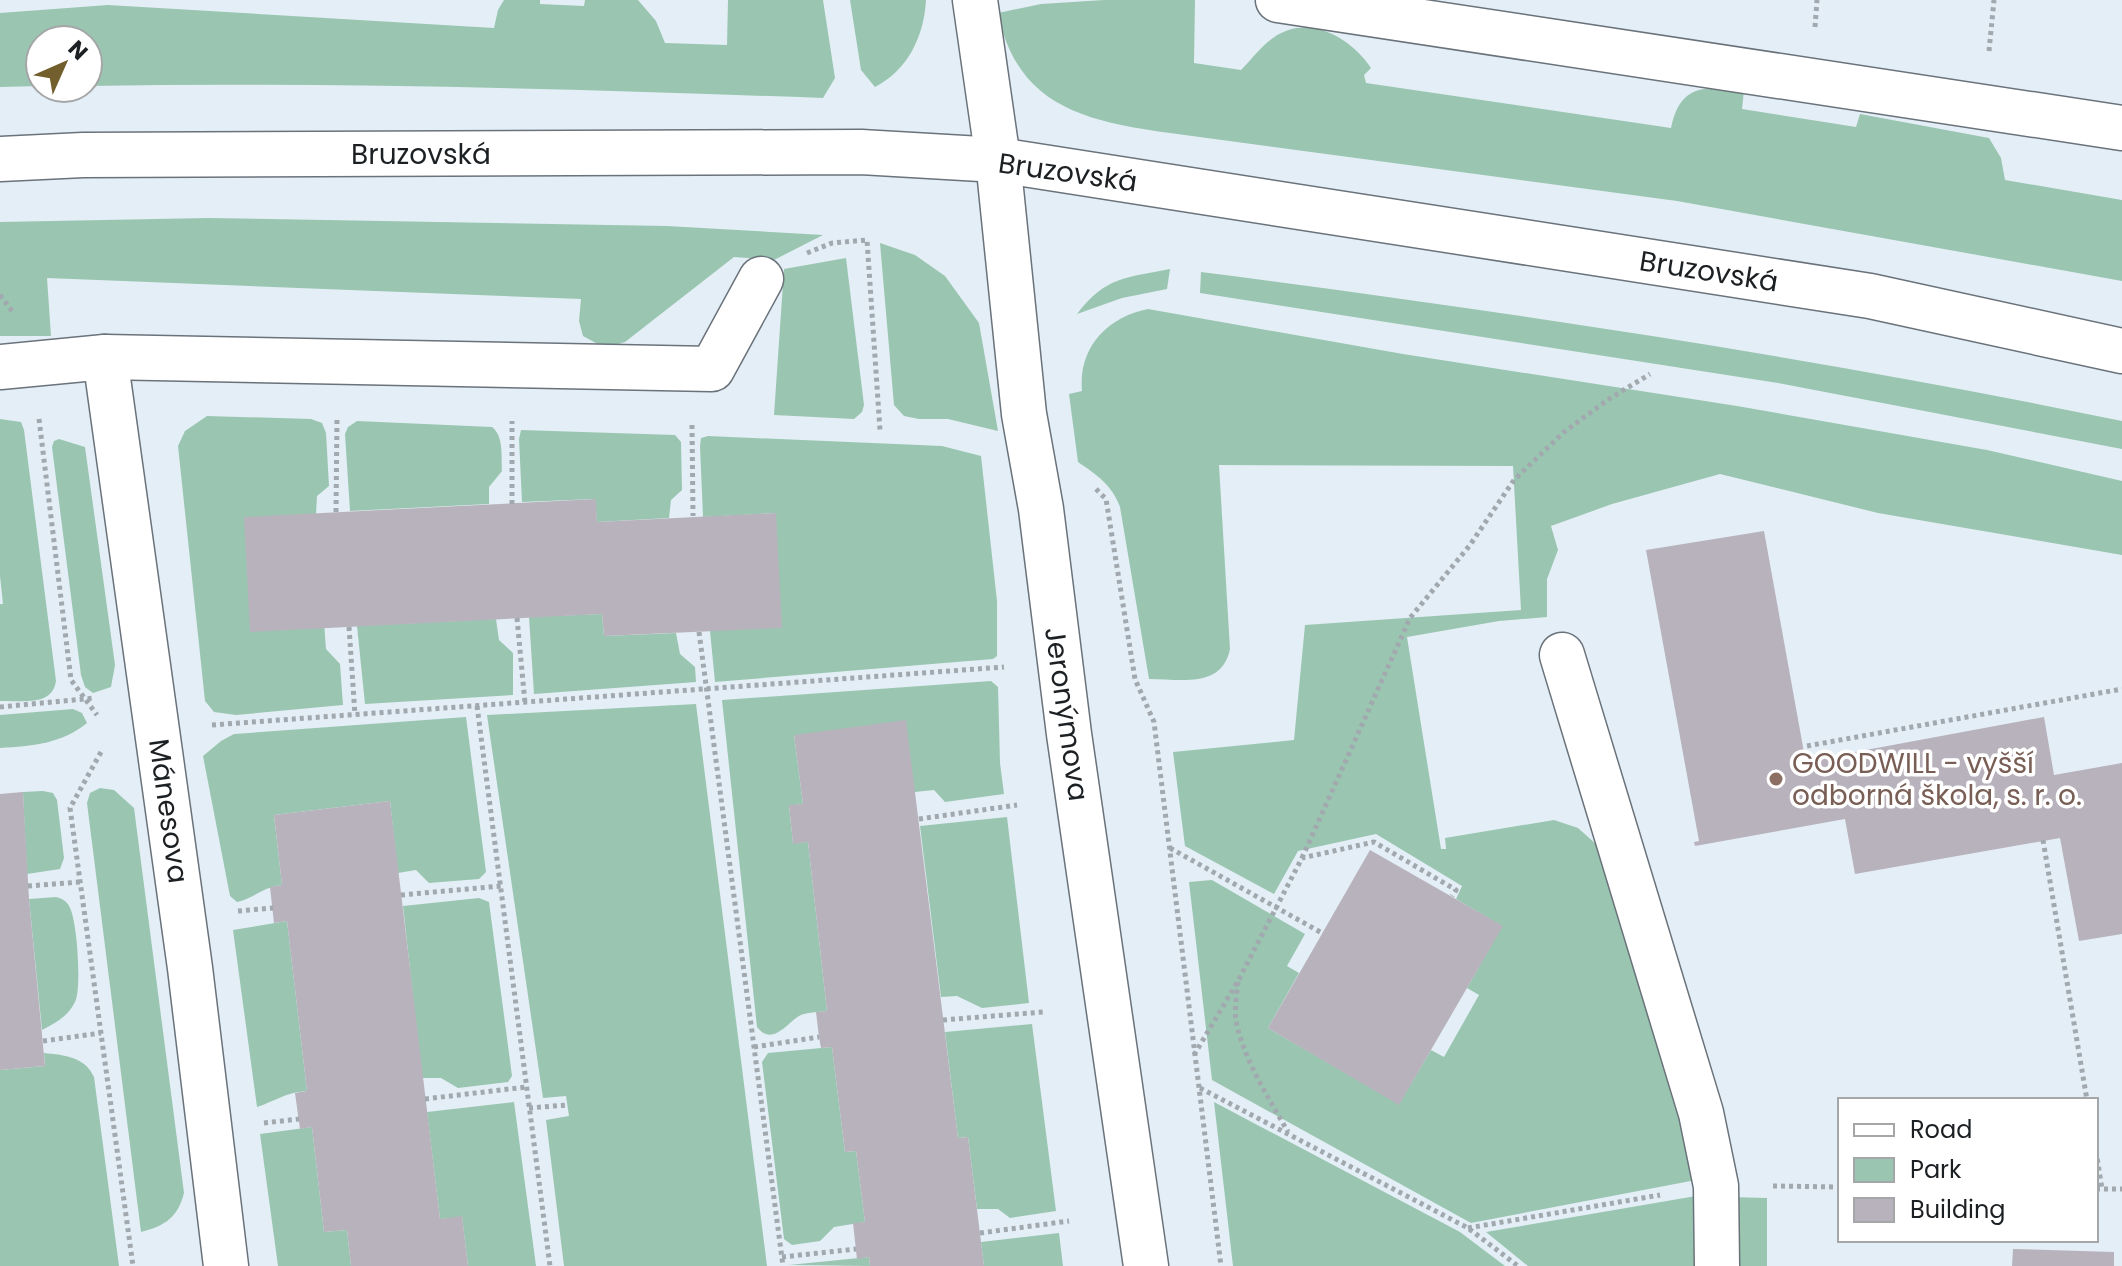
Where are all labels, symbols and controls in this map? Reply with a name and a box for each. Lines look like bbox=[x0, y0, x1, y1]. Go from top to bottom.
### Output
north arrow bbox=[24, 24, 104, 104]
text: N bbox=[61, 33, 95, 67]
street label: Bruzovská bbox=[351, 135, 491, 174]
street label: Bruzovská bbox=[996, 143, 1140, 202]
street label: Bruzovská bbox=[1637, 241, 1781, 302]
street label: Jeronýmova bbox=[1035, 624, 1098, 804]
street label: Mánesova bbox=[139, 736, 198, 886]
place label: GOODWILL - vyšší odborná škola, s. r. o. bbox=[1792, 744, 2082, 815]
marker: GOODWILL - vyšší odborná škola, s. r. o. bbox=[1767, 770, 1785, 788]
legend bbox=[1838, 1098, 2098, 1242]
text: Road bbox=[1910, 1113, 1972, 1146]
text: Park bbox=[1910, 1153, 1962, 1186]
text: Building bbox=[1910, 1193, 2006, 1226]

